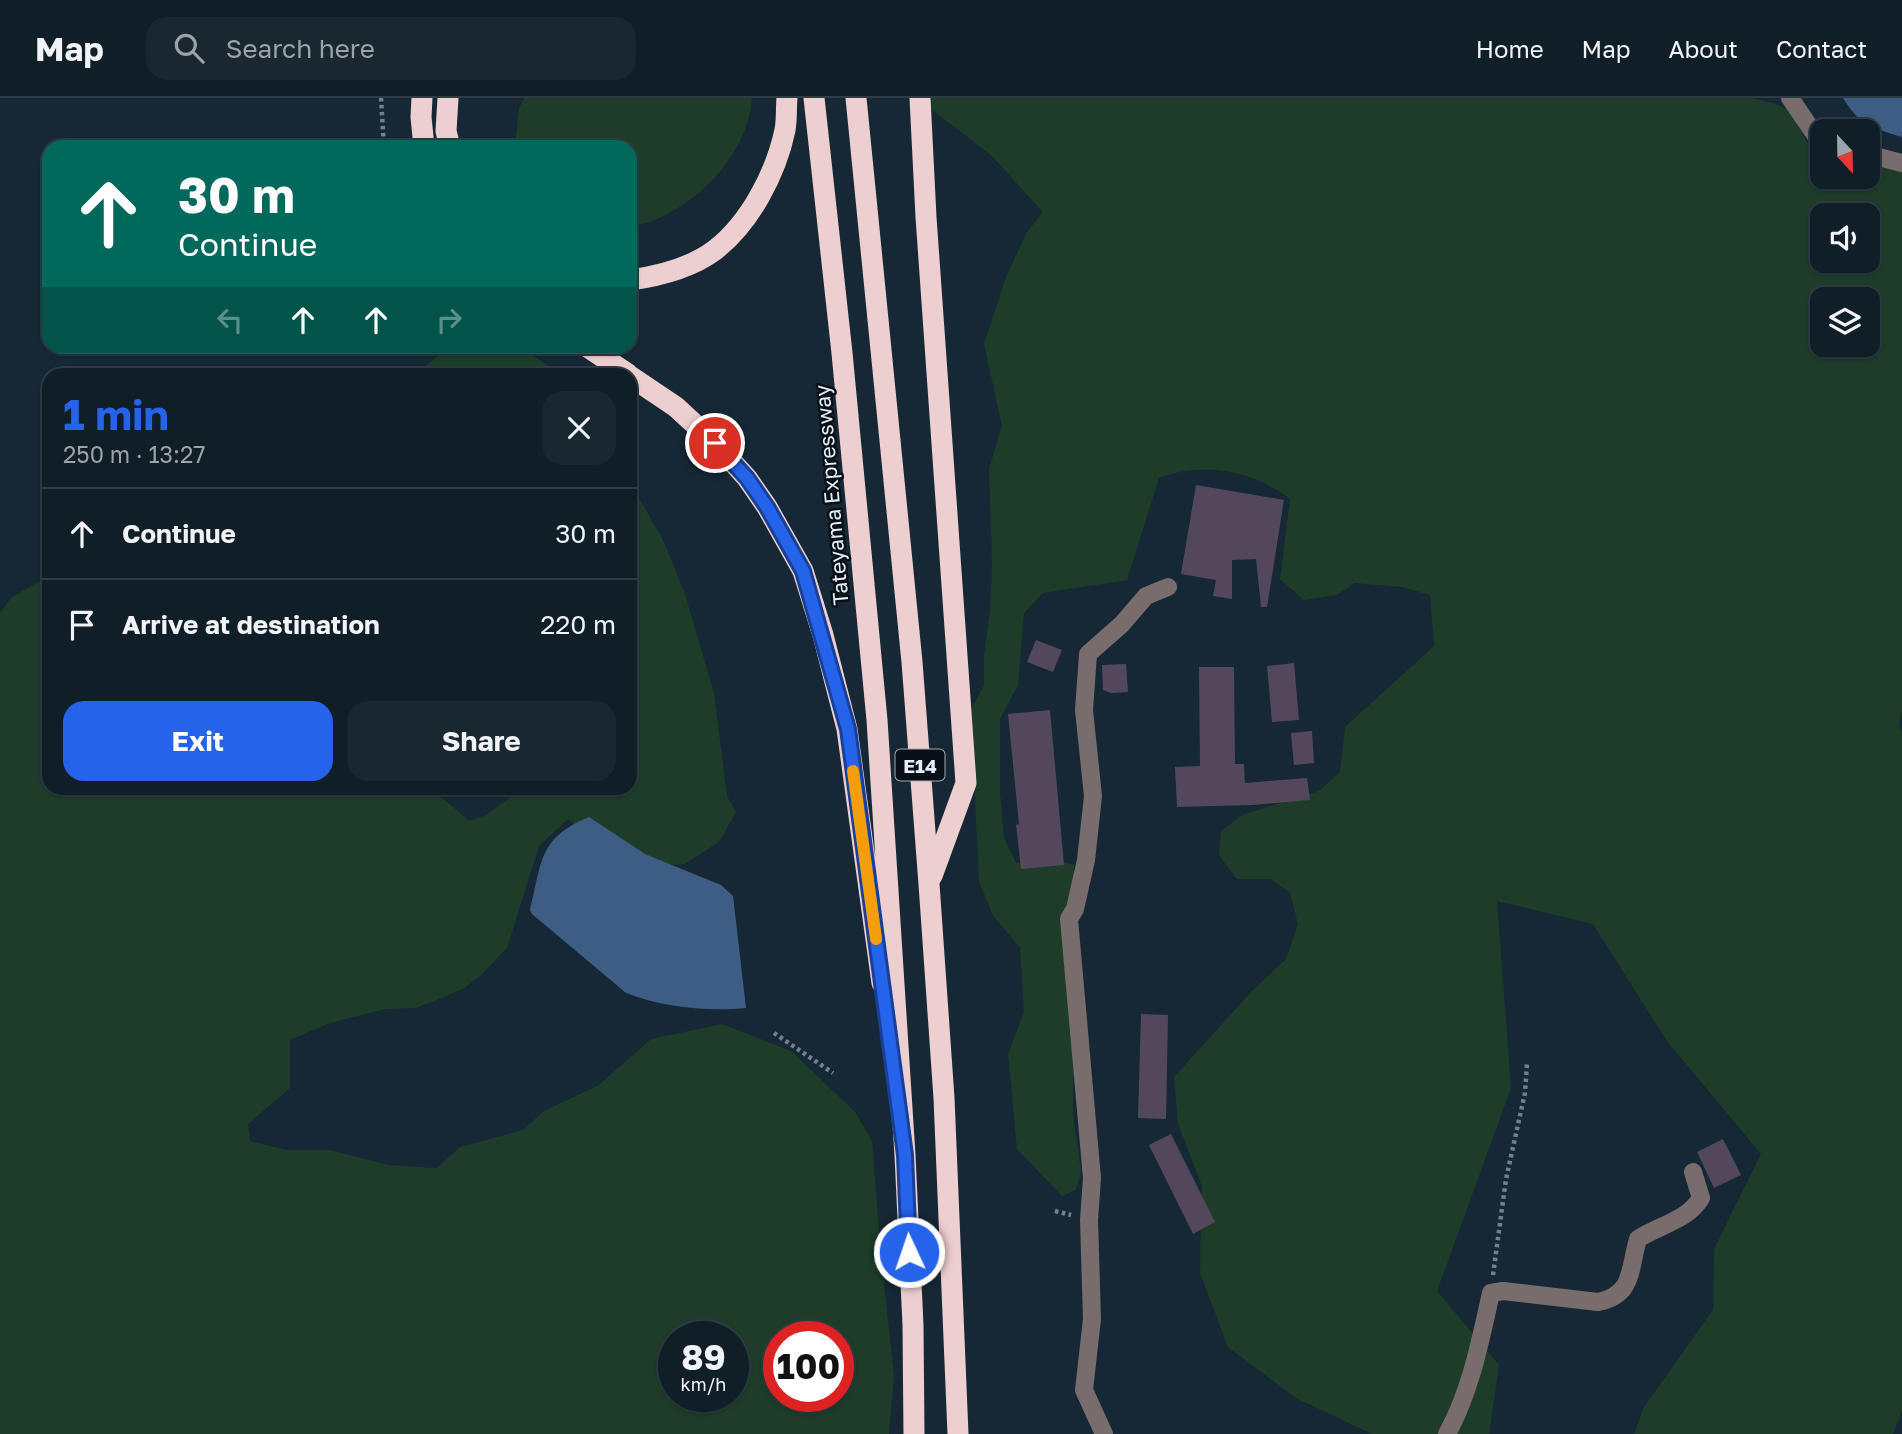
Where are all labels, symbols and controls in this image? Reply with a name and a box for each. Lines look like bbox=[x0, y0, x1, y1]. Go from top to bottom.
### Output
search box bbox=[146, 17, 636, 80]
text: Map bbox=[35, 29, 104, 68]
icon: search bbox=[170, 29, 208, 67]
text: Search here bbox=[226, 33, 375, 64]
text: Home bbox=[1476, 34, 1544, 63]
text: Map bbox=[1582, 34, 1631, 63]
text: About bbox=[1669, 34, 1738, 63]
text: Contact bbox=[1776, 34, 1867, 63]
north arrow bbox=[1810, 119, 1880, 189]
map controls bbox=[1810, 119, 1880, 357]
text: 30 m bbox=[178, 165, 295, 224]
icon: ahead bbox=[63, 168, 154, 259]
button: sound bbox=[1810, 203, 1880, 273]
text: Continue bbox=[178, 225, 317, 263]
button: layers bbox=[1810, 287, 1880, 357]
icon: left bbox=[211, 301, 249, 339]
icon: ahead bbox=[284, 301, 322, 339]
icon: ahead bbox=[357, 301, 395, 339]
icon: right bbox=[430, 301, 468, 339]
street label: Tateyama Expressway bbox=[808, 383, 854, 606]
text: 1 min bbox=[63, 389, 169, 439]
button: close bbox=[542, 391, 616, 465]
pin bbox=[685, 413, 745, 473]
icon: arrive bbox=[696, 424, 734, 462]
text: 250 m · 13:27 bbox=[63, 440, 206, 468]
icon: ahead bbox=[63, 515, 101, 553]
text: Continue bbox=[122, 518, 236, 549]
text: 30 m bbox=[555, 518, 616, 549]
icon: arrive bbox=[63, 606, 101, 644]
text: Arrive at destination bbox=[122, 609, 380, 640]
text: 220 m bbox=[540, 609, 616, 640]
button: Exit bbox=[63, 701, 333, 781]
button: Share bbox=[347, 701, 616, 781]
road number: E14 bbox=[895, 750, 944, 780]
position arrow bbox=[872, 1215, 946, 1289]
speed limit sign: 100 bbox=[763, 1321, 854, 1412]
text: 89 bbox=[681, 1336, 726, 1378]
text: km/h bbox=[681, 1373, 726, 1395]

